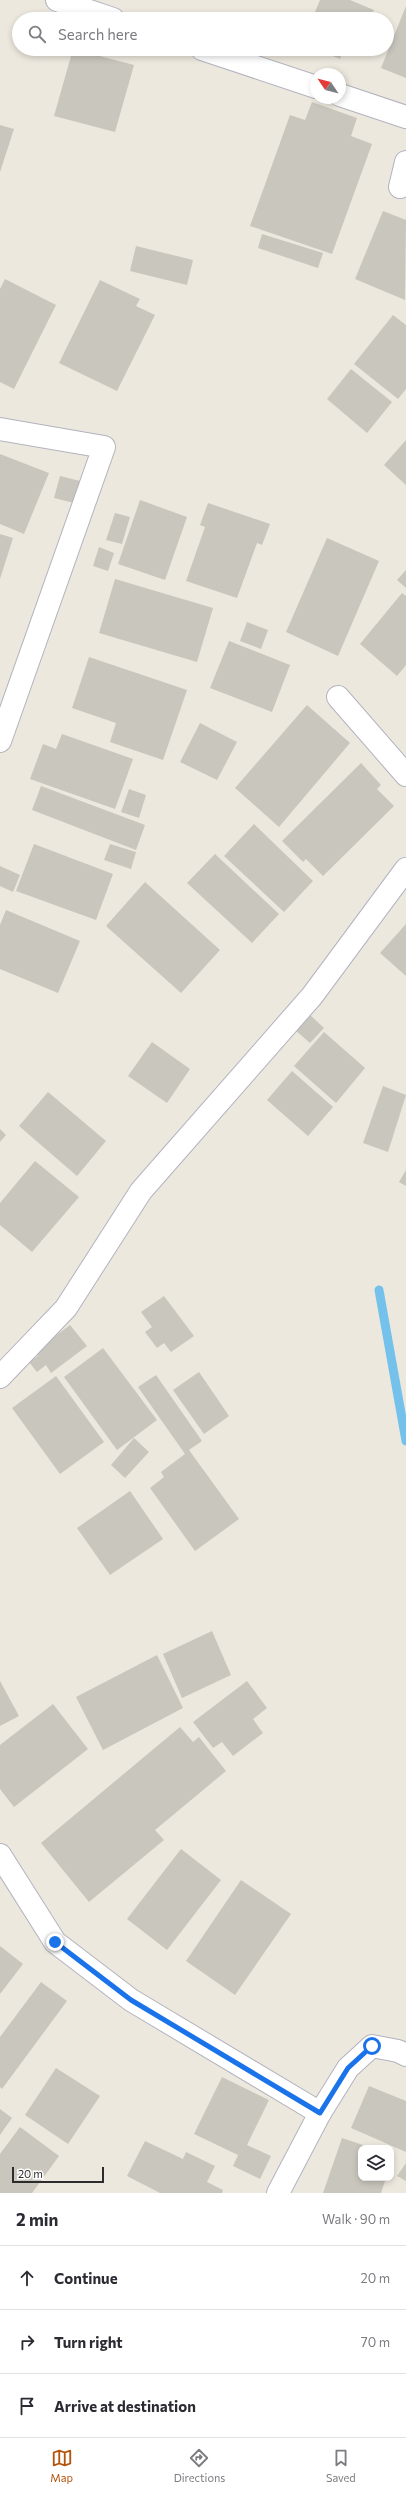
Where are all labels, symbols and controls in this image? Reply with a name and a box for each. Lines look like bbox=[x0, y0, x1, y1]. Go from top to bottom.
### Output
search box bbox=[12, 12, 394, 56]
icon: search bbox=[26, 23, 48, 45]
text: Search here bbox=[58, 25, 137, 43]
north arrow bbox=[310, 68, 346, 104]
route end bbox=[46, 1933, 64, 1951]
route start bbox=[363, 2037, 381, 2055]
map controls bbox=[358, 2145, 394, 2181]
button: layers bbox=[358, 2145, 394, 2181]
scale bar bbox=[12, 2165, 104, 2184]
text: 20 m bbox=[18, 2167, 43, 2180]
text: 2 min bbox=[16, 2209, 58, 2230]
text: Walk · 90 m bbox=[322, 2211, 390, 2227]
icon: ahead bbox=[16, 2267, 38, 2289]
text: Continue bbox=[54, 2269, 118, 2287]
text: 20 m bbox=[361, 2270, 390, 2286]
icon: right bbox=[16, 2331, 38, 2353]
text: Turn right bbox=[54, 2333, 123, 2351]
text: 70 m bbox=[361, 2334, 390, 2350]
icon: arrive bbox=[16, 2395, 38, 2417]
text: Arrive at destination bbox=[54, 2397, 196, 2415]
tab: Map bbox=[50, 2447, 73, 2484]
tab: Directions bbox=[174, 2447, 225, 2484]
tab: Saved bbox=[326, 2447, 356, 2484]

